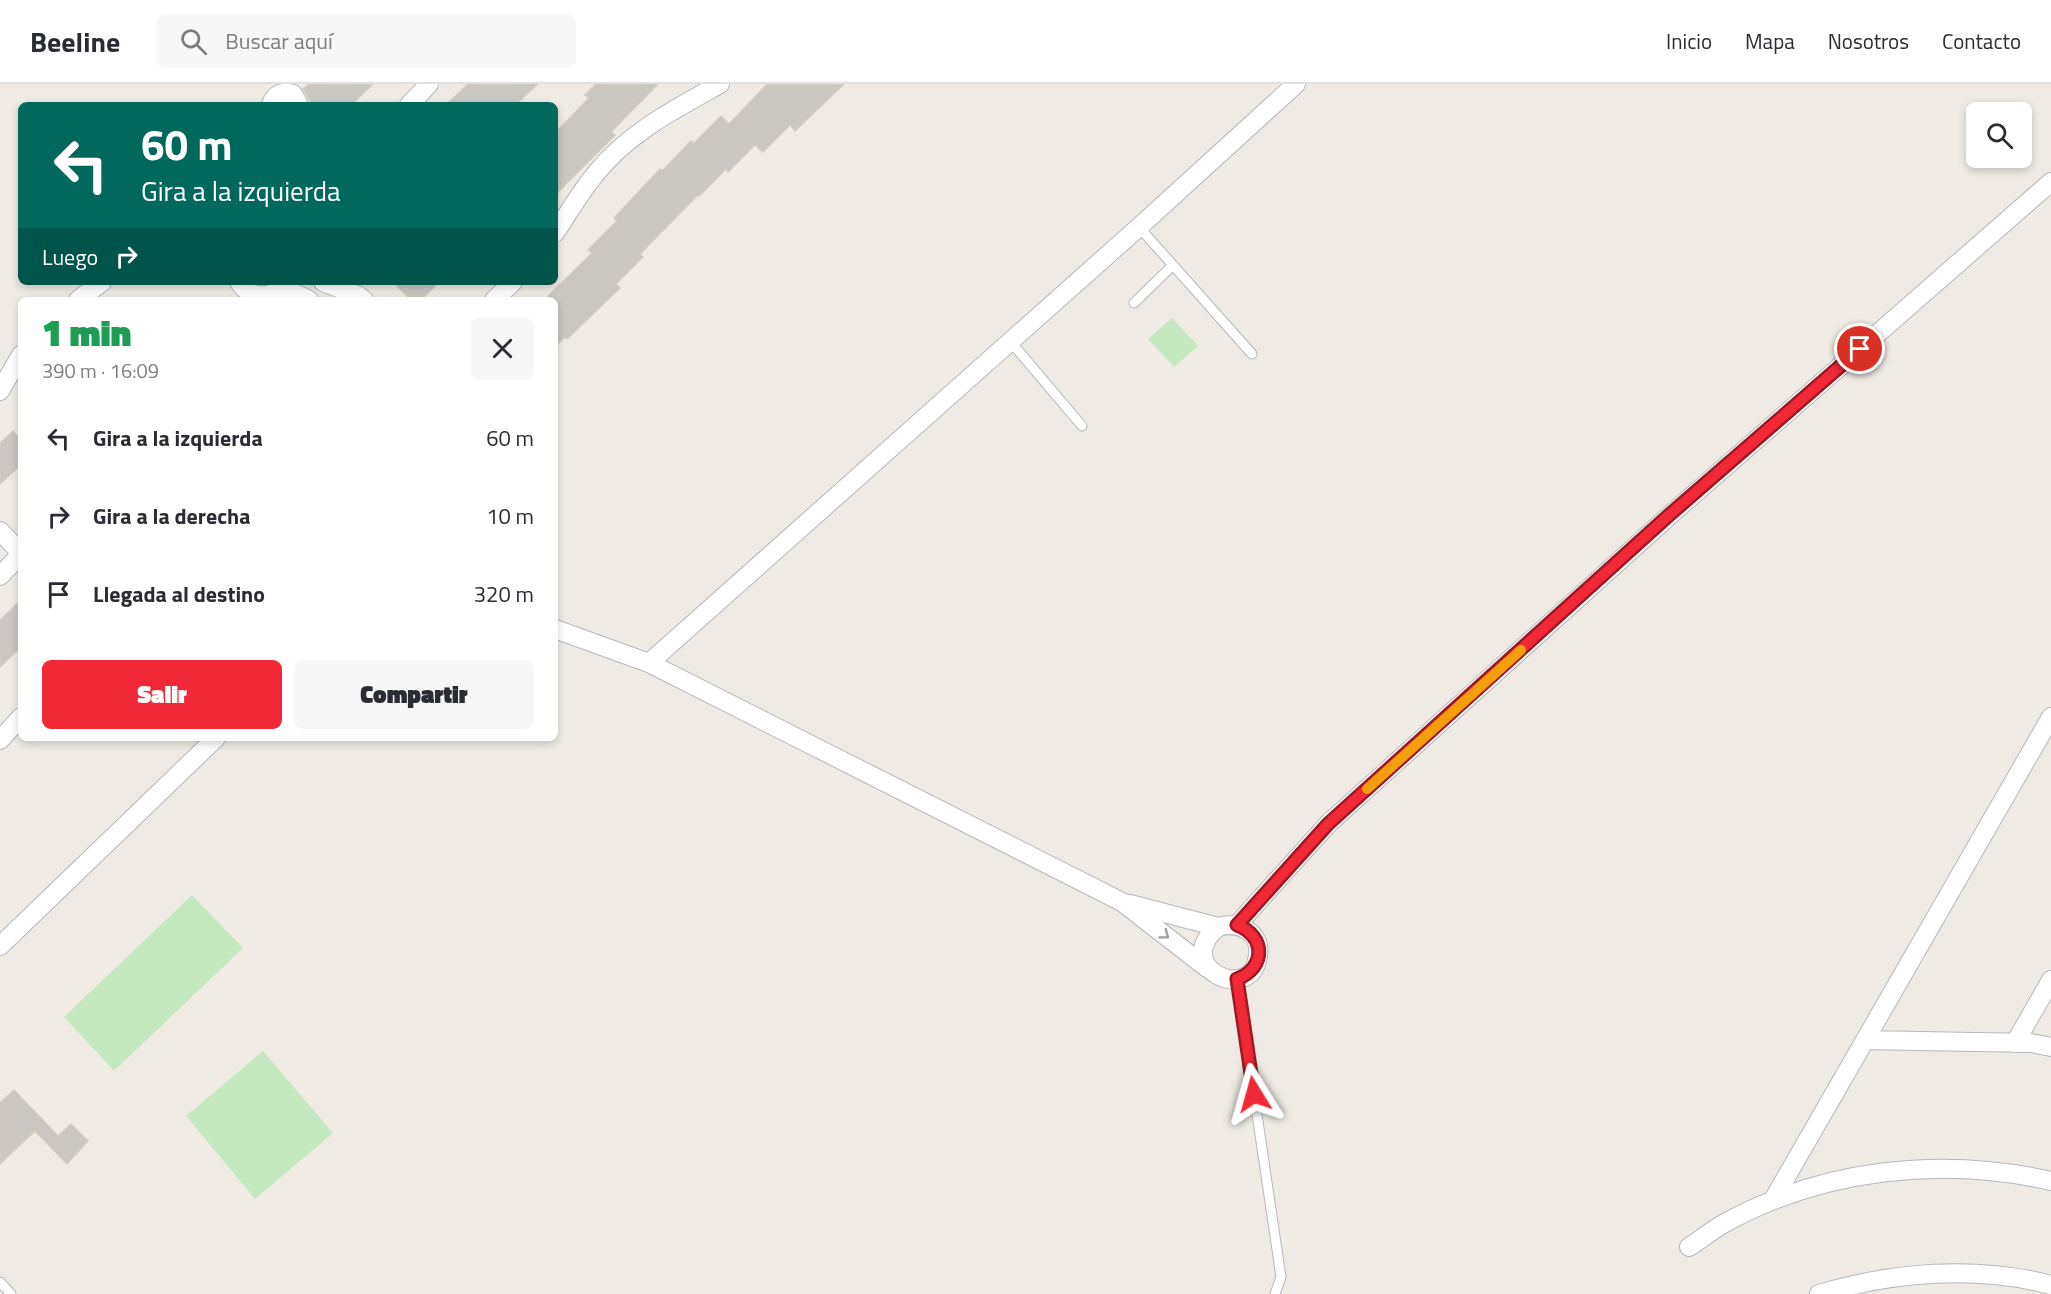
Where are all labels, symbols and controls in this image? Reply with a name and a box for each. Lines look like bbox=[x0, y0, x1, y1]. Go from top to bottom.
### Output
search box bbox=[156, 14, 576, 68]
text: Beeline bbox=[30, 20, 120, 63]
text: Buscar aquí bbox=[225, 24, 333, 58]
icon: search bbox=[177, 25, 210, 58]
text: Inicio bbox=[1666, 25, 1712, 57]
text: Mapa bbox=[1745, 25, 1795, 57]
text: Nosotros bbox=[1828, 25, 1909, 57]
text: Contacto bbox=[1942, 25, 2021, 57]
map controls bbox=[1966, 102, 2032, 168]
button: search bbox=[1966, 102, 2032, 168]
text: 60 m bbox=[141, 112, 233, 176]
icon: left bbox=[42, 126, 120, 204]
text: Gira a la izquierda bbox=[141, 170, 341, 211]
text: Luego bbox=[42, 240, 98, 274]
icon: right bbox=[110, 240, 143, 273]
text: 1 min bbox=[42, 305, 131, 360]
button: close bbox=[471, 317, 534, 380]
pin bbox=[1834, 323, 1885, 374]
icon: arrive bbox=[1843, 332, 1876, 365]
text: 390 m · 16:09 bbox=[42, 355, 159, 386]
text: Gira a la izquierda bbox=[93, 421, 263, 455]
text: 60 m bbox=[486, 421, 534, 455]
icon: left bbox=[42, 422, 75, 455]
text: Gira a la derecha bbox=[93, 499, 250, 533]
text: 10 m bbox=[486, 499, 534, 533]
icon: right bbox=[42, 500, 75, 533]
text: Llegada al destino bbox=[93, 577, 265, 611]
text: 320 m bbox=[474, 577, 534, 611]
icon: arrive bbox=[42, 578, 75, 611]
button: Salir bbox=[42, 660, 282, 729]
button: Compartir bbox=[294, 660, 534, 729]
one-way arrow bbox=[1158, 927, 1169, 938]
position arrow bbox=[1222, 1062, 1286, 1126]

